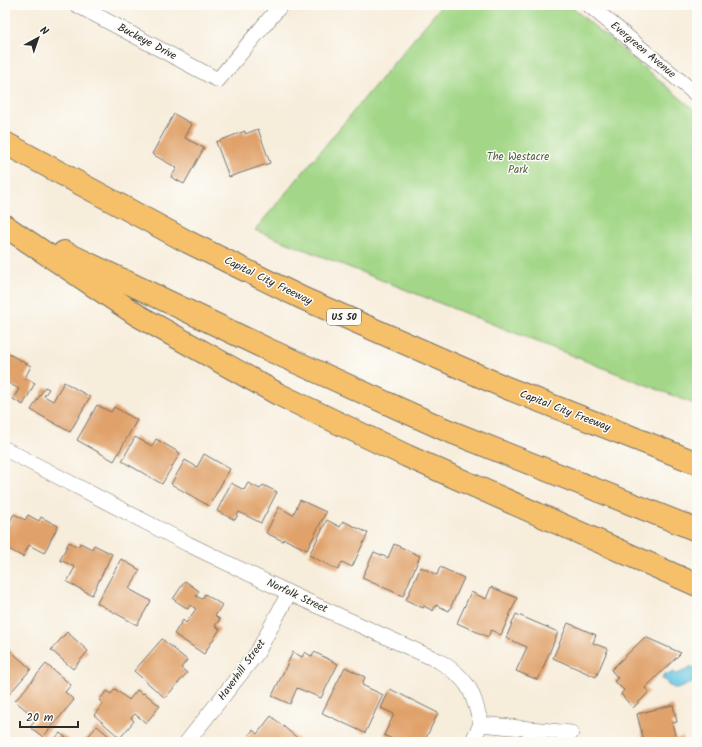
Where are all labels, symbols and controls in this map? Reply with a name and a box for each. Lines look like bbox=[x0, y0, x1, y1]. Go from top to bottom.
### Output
street label: Evergreen Avenue bbox=[606, 17, 680, 83]
north arrow bbox=[18, 18, 58, 58]
street label: Buckeye Drive bbox=[114, 19, 180, 65]
text: N bbox=[35, 22, 52, 40]
park label: The Westacre Park bbox=[487, 148, 549, 179]
street label: Capital City Freeway bbox=[221, 252, 316, 311]
road number: US 50 bbox=[327, 309, 361, 325]
street label: Capital City Freeway bbox=[517, 385, 614, 437]
street label: Norfolk Street bbox=[264, 574, 331, 618]
street label: Haverhill Street bbox=[214, 635, 271, 704]
scale bar bbox=[20, 703, 78, 729]
text: 20 m bbox=[26, 708, 54, 727]

